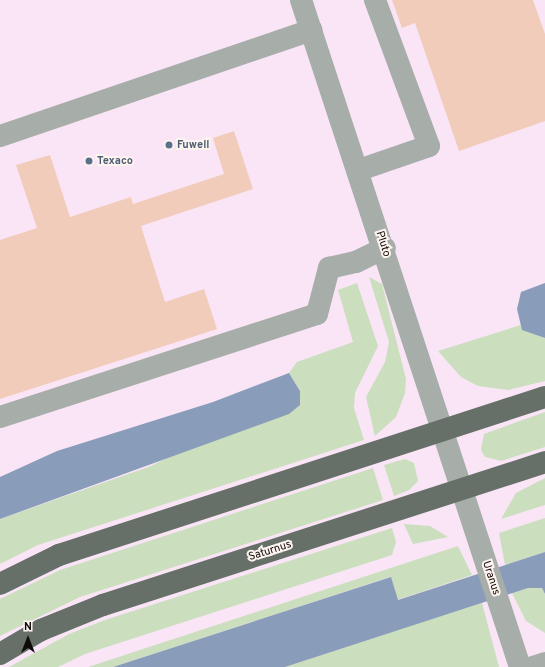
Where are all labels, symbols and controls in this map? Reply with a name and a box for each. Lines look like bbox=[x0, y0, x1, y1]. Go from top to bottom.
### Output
place label: Fuwell bbox=[177, 138, 210, 152]
marker: Fuwell bbox=[164, 140, 174, 150]
place label: Texaco bbox=[97, 154, 133, 168]
marker: Texaco bbox=[84, 156, 94, 166]
street label: Pluto bbox=[373, 230, 393, 258]
street label: Saturnus bbox=[247, 538, 293, 564]
street label: Uranus bbox=[479, 559, 503, 597]
north arrow bbox=[8, 619, 48, 659]
text: N bbox=[24, 620, 32, 634]

